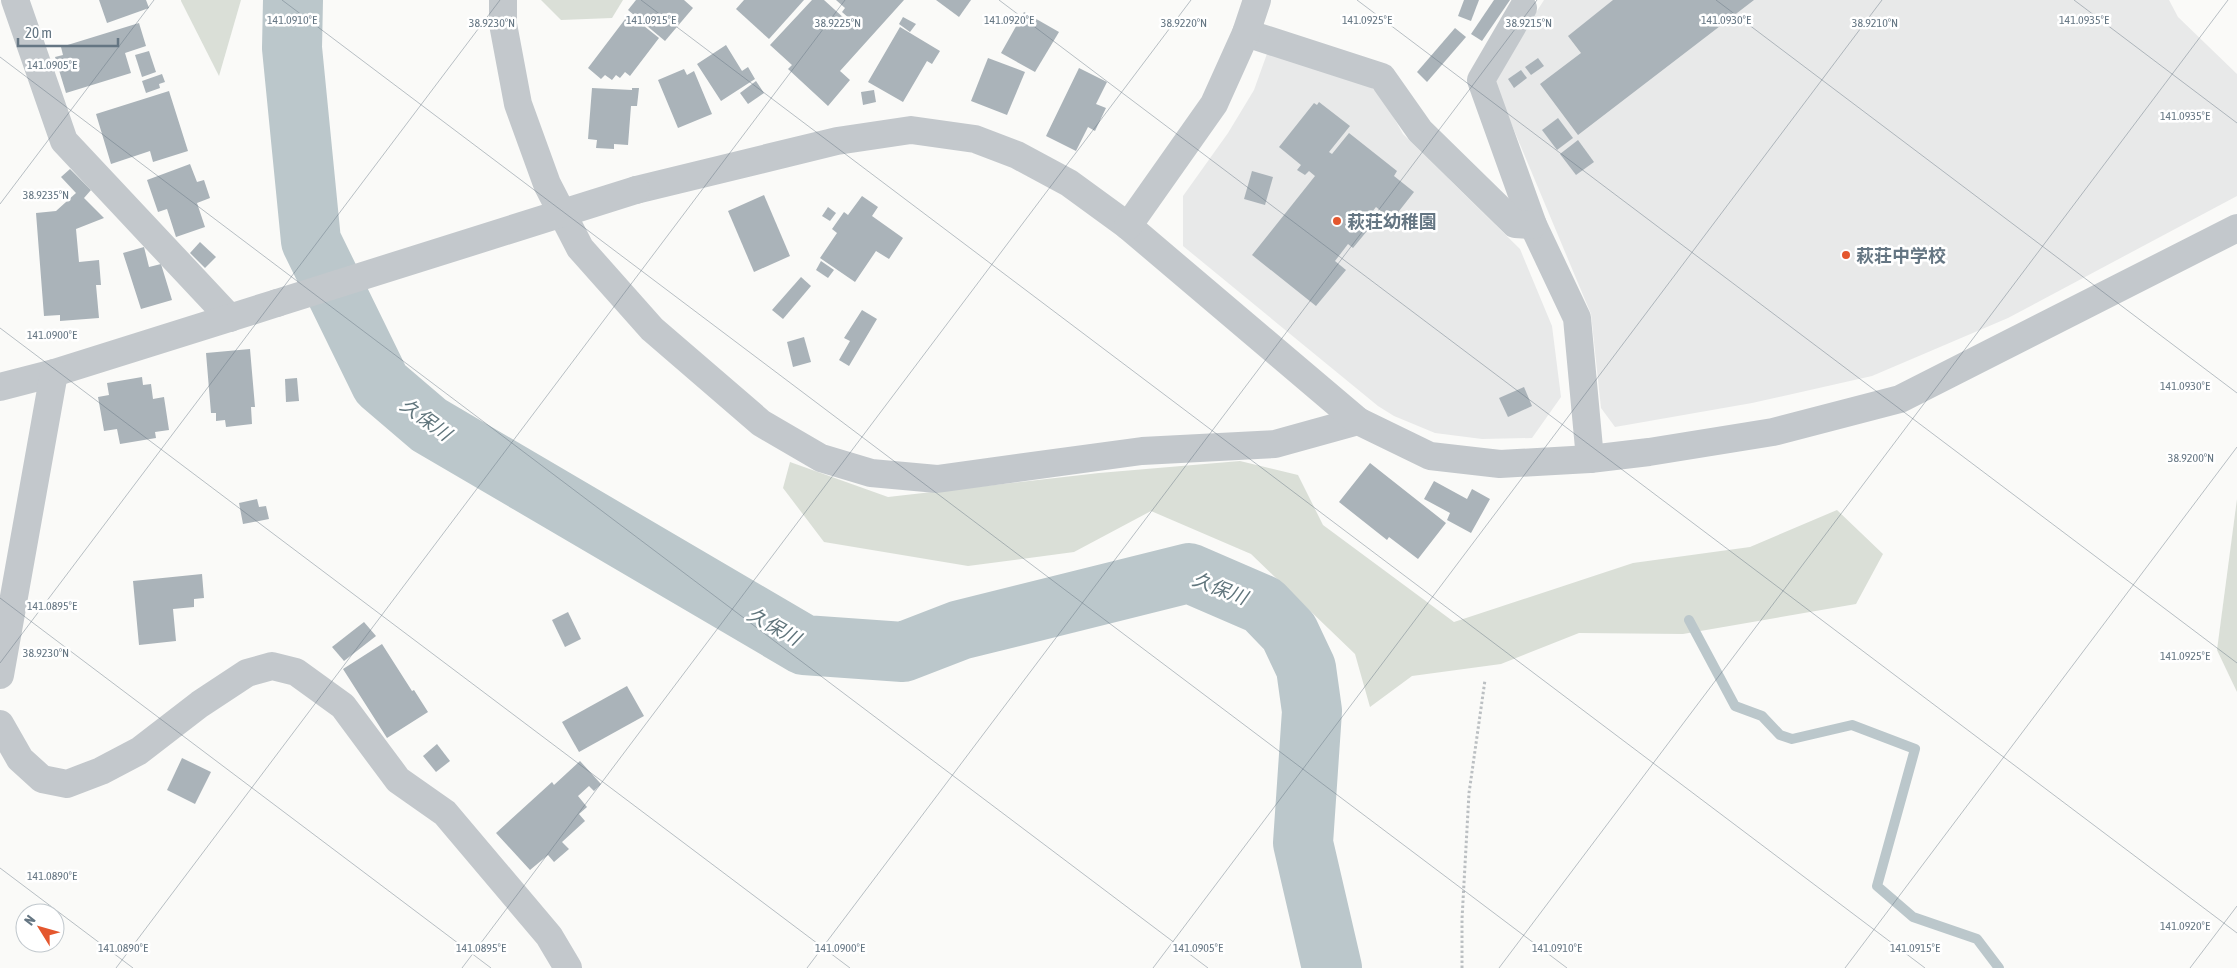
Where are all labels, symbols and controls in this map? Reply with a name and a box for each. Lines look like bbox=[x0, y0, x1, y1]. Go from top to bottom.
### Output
text: 141.0910°E bbox=[267, 13, 317, 27]
text: 141.0915°E bbox=[626, 13, 676, 27]
text: 141.0920°E bbox=[984, 13, 1034, 27]
text: 141.0925°E bbox=[1342, 13, 1392, 27]
text: 141.0930°E bbox=[1701, 13, 1751, 27]
text: 141.0935°E bbox=[2059, 13, 2109, 27]
scale bar bbox=[18, 15, 118, 47]
text: 38.9230°N bbox=[469, 16, 515, 30]
text: 38.9225°N bbox=[815, 16, 861, 30]
text: 38.9220°N bbox=[1161, 16, 1207, 30]
text: 38.9215°N bbox=[1506, 16, 1552, 30]
text: 38.9210°N bbox=[1852, 16, 1898, 30]
text: 20 m bbox=[25, 24, 52, 41]
text: 141.0905°E bbox=[27, 58, 77, 72]
text: 141.0935°E bbox=[2160, 109, 2210, 123]
text: 38.9235°N bbox=[23, 188, 69, 202]
place label: 萩荘幼稚園 bbox=[1347, 211, 1437, 232]
marker: 萩荘幼稚園 bbox=[1331, 215, 1343, 227]
place label: 萩荘中学校 bbox=[1856, 245, 1946, 266]
marker: 萩荘中学校 bbox=[1840, 249, 1852, 261]
text: 141.0900°E bbox=[27, 328, 77, 342]
text: 141.0930°E bbox=[2160, 379, 2210, 393]
water label: 久保川 bbox=[396, 393, 457, 446]
text: 38.9200°N bbox=[2168, 451, 2214, 465]
water label: 久保川 bbox=[1189, 568, 1252, 609]
text: 141.0895°E bbox=[27, 599, 77, 613]
water label: 久保川 bbox=[744, 603, 806, 650]
text: 38.9230°N bbox=[23, 646, 69, 660]
text: 141.0925°E bbox=[2160, 649, 2210, 663]
text: 141.0890°E bbox=[27, 869, 77, 883]
north arrow bbox=[15, 903, 65, 953]
text: N bbox=[21, 912, 38, 928]
text: 141.0920°E bbox=[2160, 919, 2210, 933]
text: 141.0890°E bbox=[98, 941, 148, 955]
text: 141.0895°E bbox=[456, 941, 506, 955]
text: 141.0900°E bbox=[815, 941, 865, 955]
text: 141.0905°E bbox=[1173, 941, 1223, 955]
text: 141.0910°E bbox=[1532, 941, 1582, 955]
text: 141.0915°E bbox=[1890, 941, 1940, 955]

